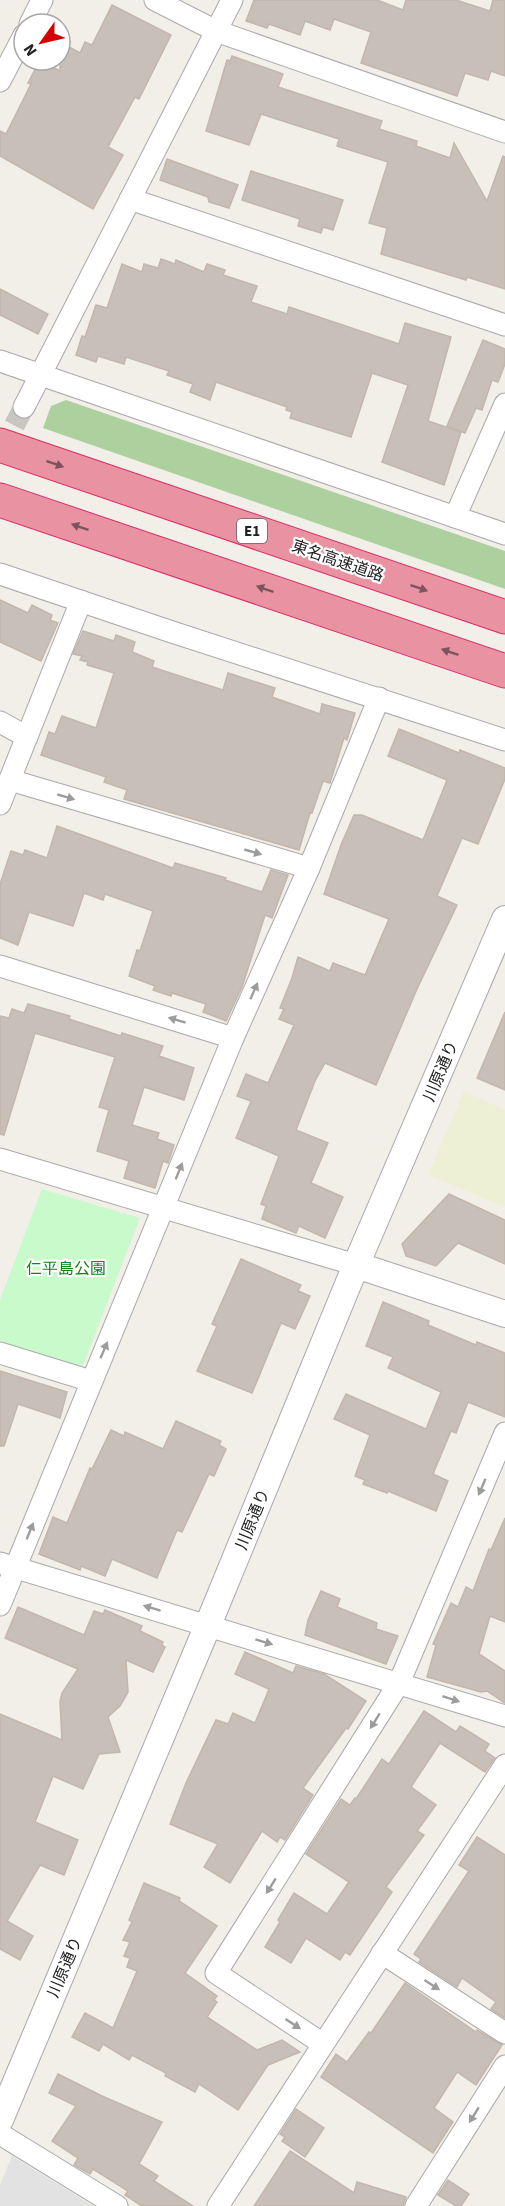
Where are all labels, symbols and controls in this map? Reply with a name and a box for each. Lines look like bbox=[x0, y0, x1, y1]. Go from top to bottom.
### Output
north arrow bbox=[12, 12, 72, 72]
text: N bbox=[18, 39, 42, 60]
one-way arrow bbox=[46, 459, 64, 469]
road number: E1 bbox=[237, 519, 267, 543]
one-way arrow bbox=[71, 521, 89, 531]
street label: 東名高速道路 bbox=[289, 535, 387, 587]
one-way arrow bbox=[410, 583, 428, 593]
one-way arrow bbox=[256, 584, 274, 594]
one-way arrow bbox=[441, 647, 459, 657]
one-way arrow bbox=[57, 792, 75, 802]
one-way arrow bbox=[244, 848, 262, 857]
one-way arrow bbox=[250, 982, 259, 999]
one-way arrow bbox=[168, 1015, 186, 1025]
street label: 川原通り bbox=[418, 1038, 464, 1105]
one-way arrow bbox=[174, 1161, 184, 1179]
park label: 仁平島公園 bbox=[26, 1258, 106, 1280]
one-way arrow bbox=[99, 1341, 109, 1359]
one-way arrow bbox=[477, 1478, 487, 1496]
street label: 川原通り bbox=[231, 1486, 275, 1553]
one-way arrow bbox=[26, 1522, 35, 1540]
one-way arrow bbox=[143, 1603, 161, 1612]
one-way arrow bbox=[255, 1638, 273, 1647]
one-way arrow bbox=[442, 1695, 460, 1704]
one-way arrow bbox=[369, 1713, 380, 1729]
one-way arrow bbox=[266, 1878, 277, 1894]
street label: 川原通り bbox=[42, 1934, 88, 2001]
one-way arrow bbox=[423, 1979, 440, 1990]
one-way arrow bbox=[285, 2018, 301, 2030]
one-way arrow bbox=[468, 2107, 479, 2123]

